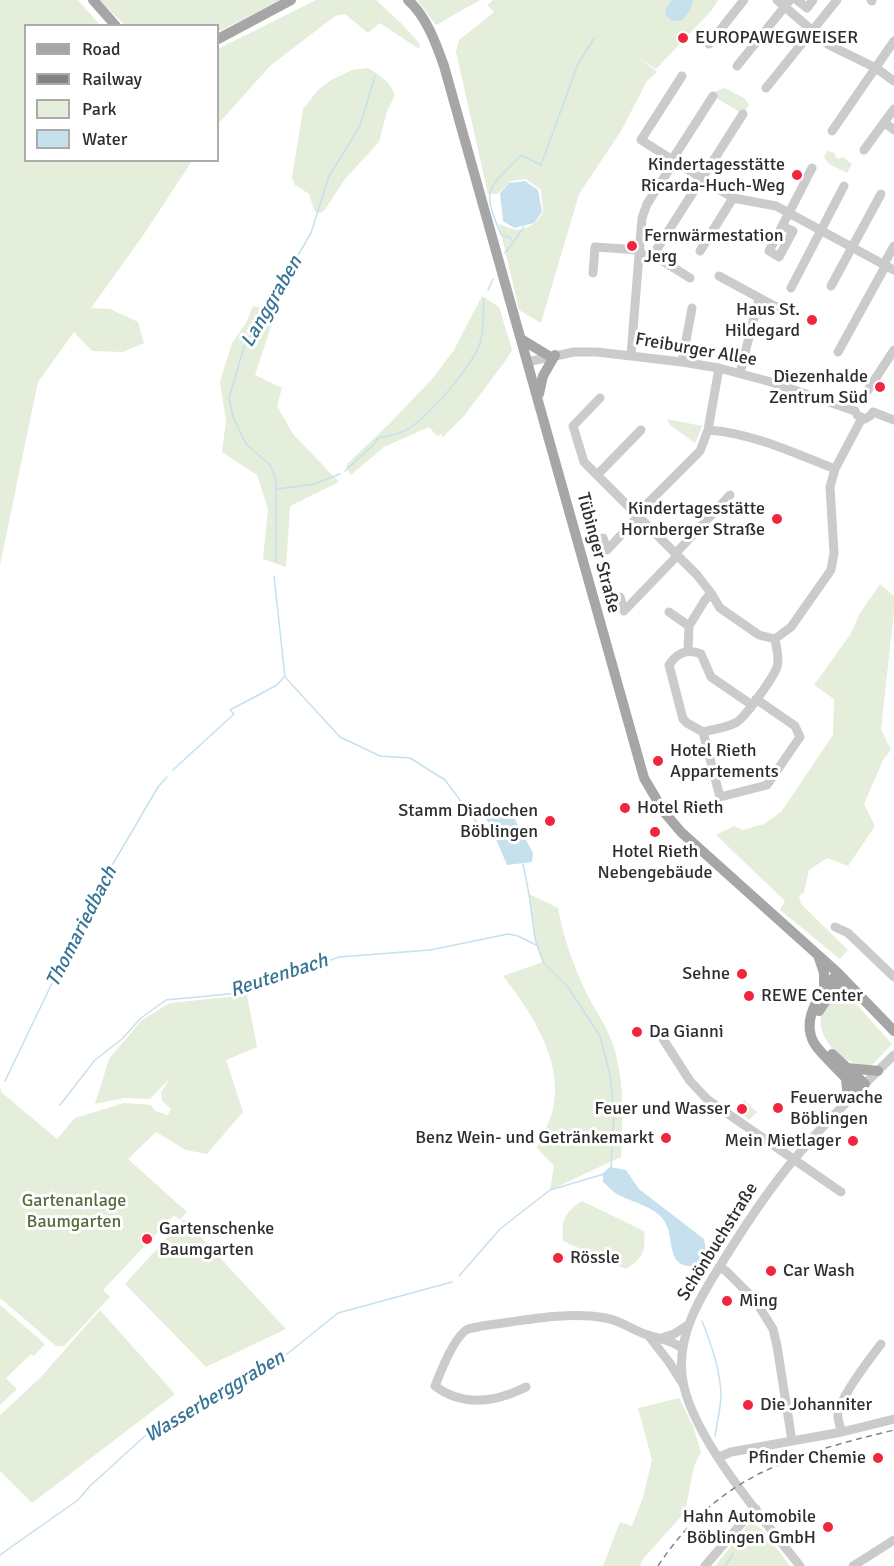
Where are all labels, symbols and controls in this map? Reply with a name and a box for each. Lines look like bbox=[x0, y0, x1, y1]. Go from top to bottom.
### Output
legend bbox=[24, 24, 219, 162]
place label: EUROPAWEGWEISER bbox=[695, 27, 858, 49]
marker: EUROPAWEGWEISER bbox=[676, 31, 690, 45]
text: Road bbox=[82, 38, 121, 60]
text: Railway bbox=[82, 68, 142, 90]
text: Park bbox=[82, 98, 117, 120]
text: Water bbox=[82, 128, 127, 150]
place label: Kindertagesstätte Ricarda-Huch-Weg bbox=[641, 154, 785, 196]
marker: Kindertagesstätte Ricarda-Huch-Weg bbox=[790, 168, 804, 182]
place label: Fernwärmestation Jerg bbox=[644, 225, 784, 268]
marker: Fernwärmestation Jerg bbox=[625, 239, 639, 253]
water label: Langgraben bbox=[236, 252, 308, 352]
place label: Haus St. Hildegard bbox=[725, 299, 800, 342]
marker: Haus St. Hildegard bbox=[805, 313, 819, 327]
street label: Freiburger Allee bbox=[634, 329, 758, 371]
place label: Diezenhalde Zentrum Süd bbox=[769, 366, 868, 409]
marker: Diezenhalde Zentrum Süd bbox=[873, 380, 887, 394]
street label: Tübinger Straße bbox=[572, 491, 624, 615]
place label: Kindertagesstätte Hornberger Straße bbox=[621, 498, 765, 540]
marker: Kindertagesstätte Hornberger Straße bbox=[770, 512, 784, 526]
place label: Hotel Rieth Appartements bbox=[670, 740, 779, 783]
marker: Hotel Rieth Appartements bbox=[651, 754, 665, 768]
place label: Hotel Rieth bbox=[637, 797, 724, 819]
place label: Stamm Diadochen Böblingen bbox=[398, 800, 538, 842]
marker: Hotel Rieth bbox=[618, 801, 632, 815]
marker: Stamm Diadochen Böblingen bbox=[543, 814, 557, 828]
marker: Hotel Rieth Nebengebäude bbox=[648, 825, 662, 839]
place label: Hotel Rieth Nebengebäude bbox=[597, 841, 713, 884]
water label: Thomariedbach bbox=[41, 863, 123, 991]
water label: Reutenbach bbox=[227, 949, 331, 1003]
place label: Sehne bbox=[682, 963, 730, 985]
marker: Sehne bbox=[735, 967, 749, 981]
place label: REWE Center bbox=[761, 985, 863, 1007]
marker: REWE Center bbox=[742, 989, 756, 1003]
place label: Da Gianni bbox=[649, 1021, 724, 1043]
marker: Da Gianni bbox=[630, 1025, 644, 1039]
place label: Feuerwache Böblingen bbox=[790, 1087, 883, 1130]
place label: Feuer und Wasser bbox=[594, 1098, 730, 1120]
marker: Feuerwache Böblingen bbox=[771, 1101, 785, 1115]
marker: Feuer und Wasser bbox=[735, 1102, 749, 1116]
place label: Benz Wein- und Getränkemarkt bbox=[415, 1127, 654, 1149]
place label: Mein Mietlager bbox=[725, 1130, 841, 1152]
marker: Benz Wein- und Getränkemarkt bbox=[659, 1131, 673, 1145]
marker: Mein Mietlager bbox=[846, 1134, 860, 1148]
street label: Schönbuchstraße bbox=[673, 1179, 763, 1305]
park label: Gartenanlage Baumgarten bbox=[22, 1190, 126, 1232]
place label: Gartenschenke Baumgarten bbox=[159, 1218, 274, 1260]
marker: Gartenschenke Baumgarten bbox=[140, 1232, 154, 1246]
place label: Rössle bbox=[570, 1247, 620, 1269]
marker: Rössle bbox=[551, 1251, 565, 1265]
place label: Car Wash bbox=[783, 1260, 855, 1282]
marker: Car Wash bbox=[764, 1264, 778, 1278]
place label: Ming bbox=[739, 1290, 778, 1312]
marker: Ming bbox=[720, 1294, 734, 1308]
water label: Wasserberggraben bbox=[141, 1346, 289, 1448]
place label: Die Johanniter bbox=[760, 1394, 872, 1416]
marker: Die Johanniter bbox=[741, 1398, 755, 1412]
place label: Pfinder Chemie bbox=[748, 1447, 866, 1469]
marker: Pfinder Chemie bbox=[871, 1451, 885, 1465]
place label: Hahn Automobile Böblingen GmbH bbox=[683, 1506, 816, 1549]
marker: Hahn Automobile Böblingen GmbH bbox=[821, 1520, 835, 1534]

